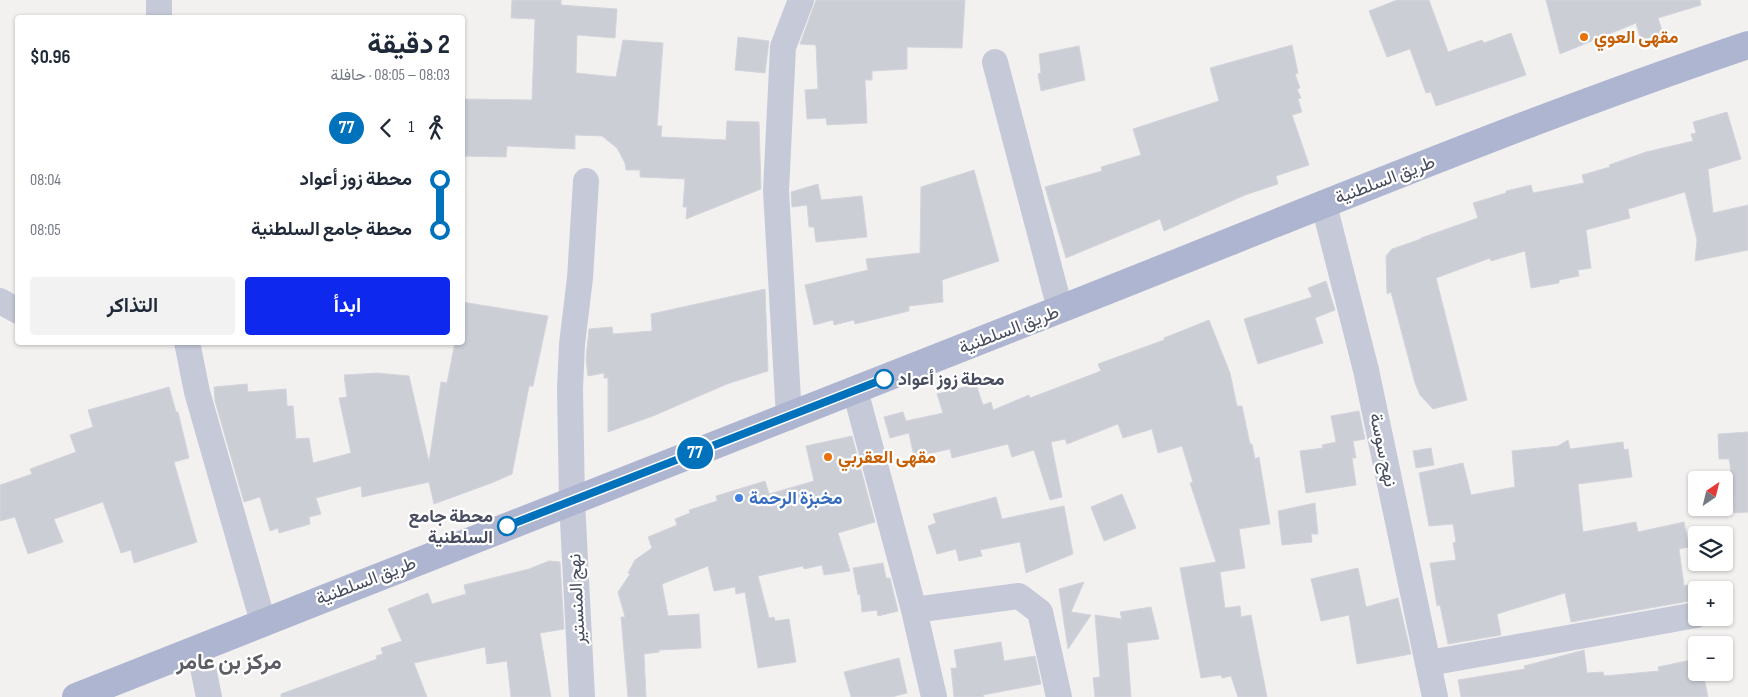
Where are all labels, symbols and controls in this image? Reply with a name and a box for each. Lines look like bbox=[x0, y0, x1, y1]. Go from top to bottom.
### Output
place label: مقهى العوي bbox=[1594, 27, 1679, 52]
text: 2 دقيقة bbox=[367, 28, 450, 61]
marker: مقهى العوي bbox=[1578, 31, 1590, 43]
text: $0.96 bbox=[30, 46, 70, 69]
text: 08:03 – 08:05 · حافلة bbox=[330, 66, 450, 85]
icon: back bbox=[372, 114, 400, 142]
icon: walk bbox=[422, 114, 450, 142]
text: 77 bbox=[339, 117, 354, 138]
text: 1 bbox=[408, 118, 414, 137]
street label: طريق السلطنية bbox=[1332, 151, 1438, 209]
text: محطة زوز أعواد bbox=[300, 168, 412, 191]
text: 08:04 bbox=[30, 171, 61, 190]
text: محطة جامع السلطنية bbox=[251, 218, 412, 241]
text: 08:05 bbox=[30, 221, 61, 240]
button: التذاكر bbox=[30, 277, 235, 335]
button: ابدأ bbox=[245, 277, 450, 335]
street label: طريق السلطنية bbox=[956, 301, 1062, 359]
marker: محطة زوز أعواد bbox=[874, 369, 894, 389]
place label: محطة زوز أعواد bbox=[898, 369, 1005, 390]
street label: نهج سوسة bbox=[1364, 411, 1401, 489]
line badge: 77 bbox=[672, 437, 718, 469]
text: 77 bbox=[687, 442, 703, 463]
place label: مقهى العقربي bbox=[838, 447, 936, 472]
marker: مقهى العقربي bbox=[822, 451, 834, 463]
north arrow bbox=[1688, 471, 1732, 516]
map controls bbox=[1688, 471, 1733, 681]
place label: مخبزة الرحمة bbox=[749, 488, 843, 509]
marker: مخبزة الرحمة bbox=[733, 492, 745, 504]
place label: محطة جامع السلطنية bbox=[408, 506, 493, 548]
marker: محطة جامع السلطنية bbox=[497, 516, 517, 536]
button: layers bbox=[1688, 526, 1733, 571]
street label: طريق السلطنية bbox=[313, 552, 419, 610]
street label: نهج المنستير bbox=[564, 553, 591, 646]
button: + bbox=[1688, 581, 1733, 626]
button: − bbox=[1688, 636, 1733, 681]
district label: مركز بن عامر bbox=[175, 649, 282, 676]

